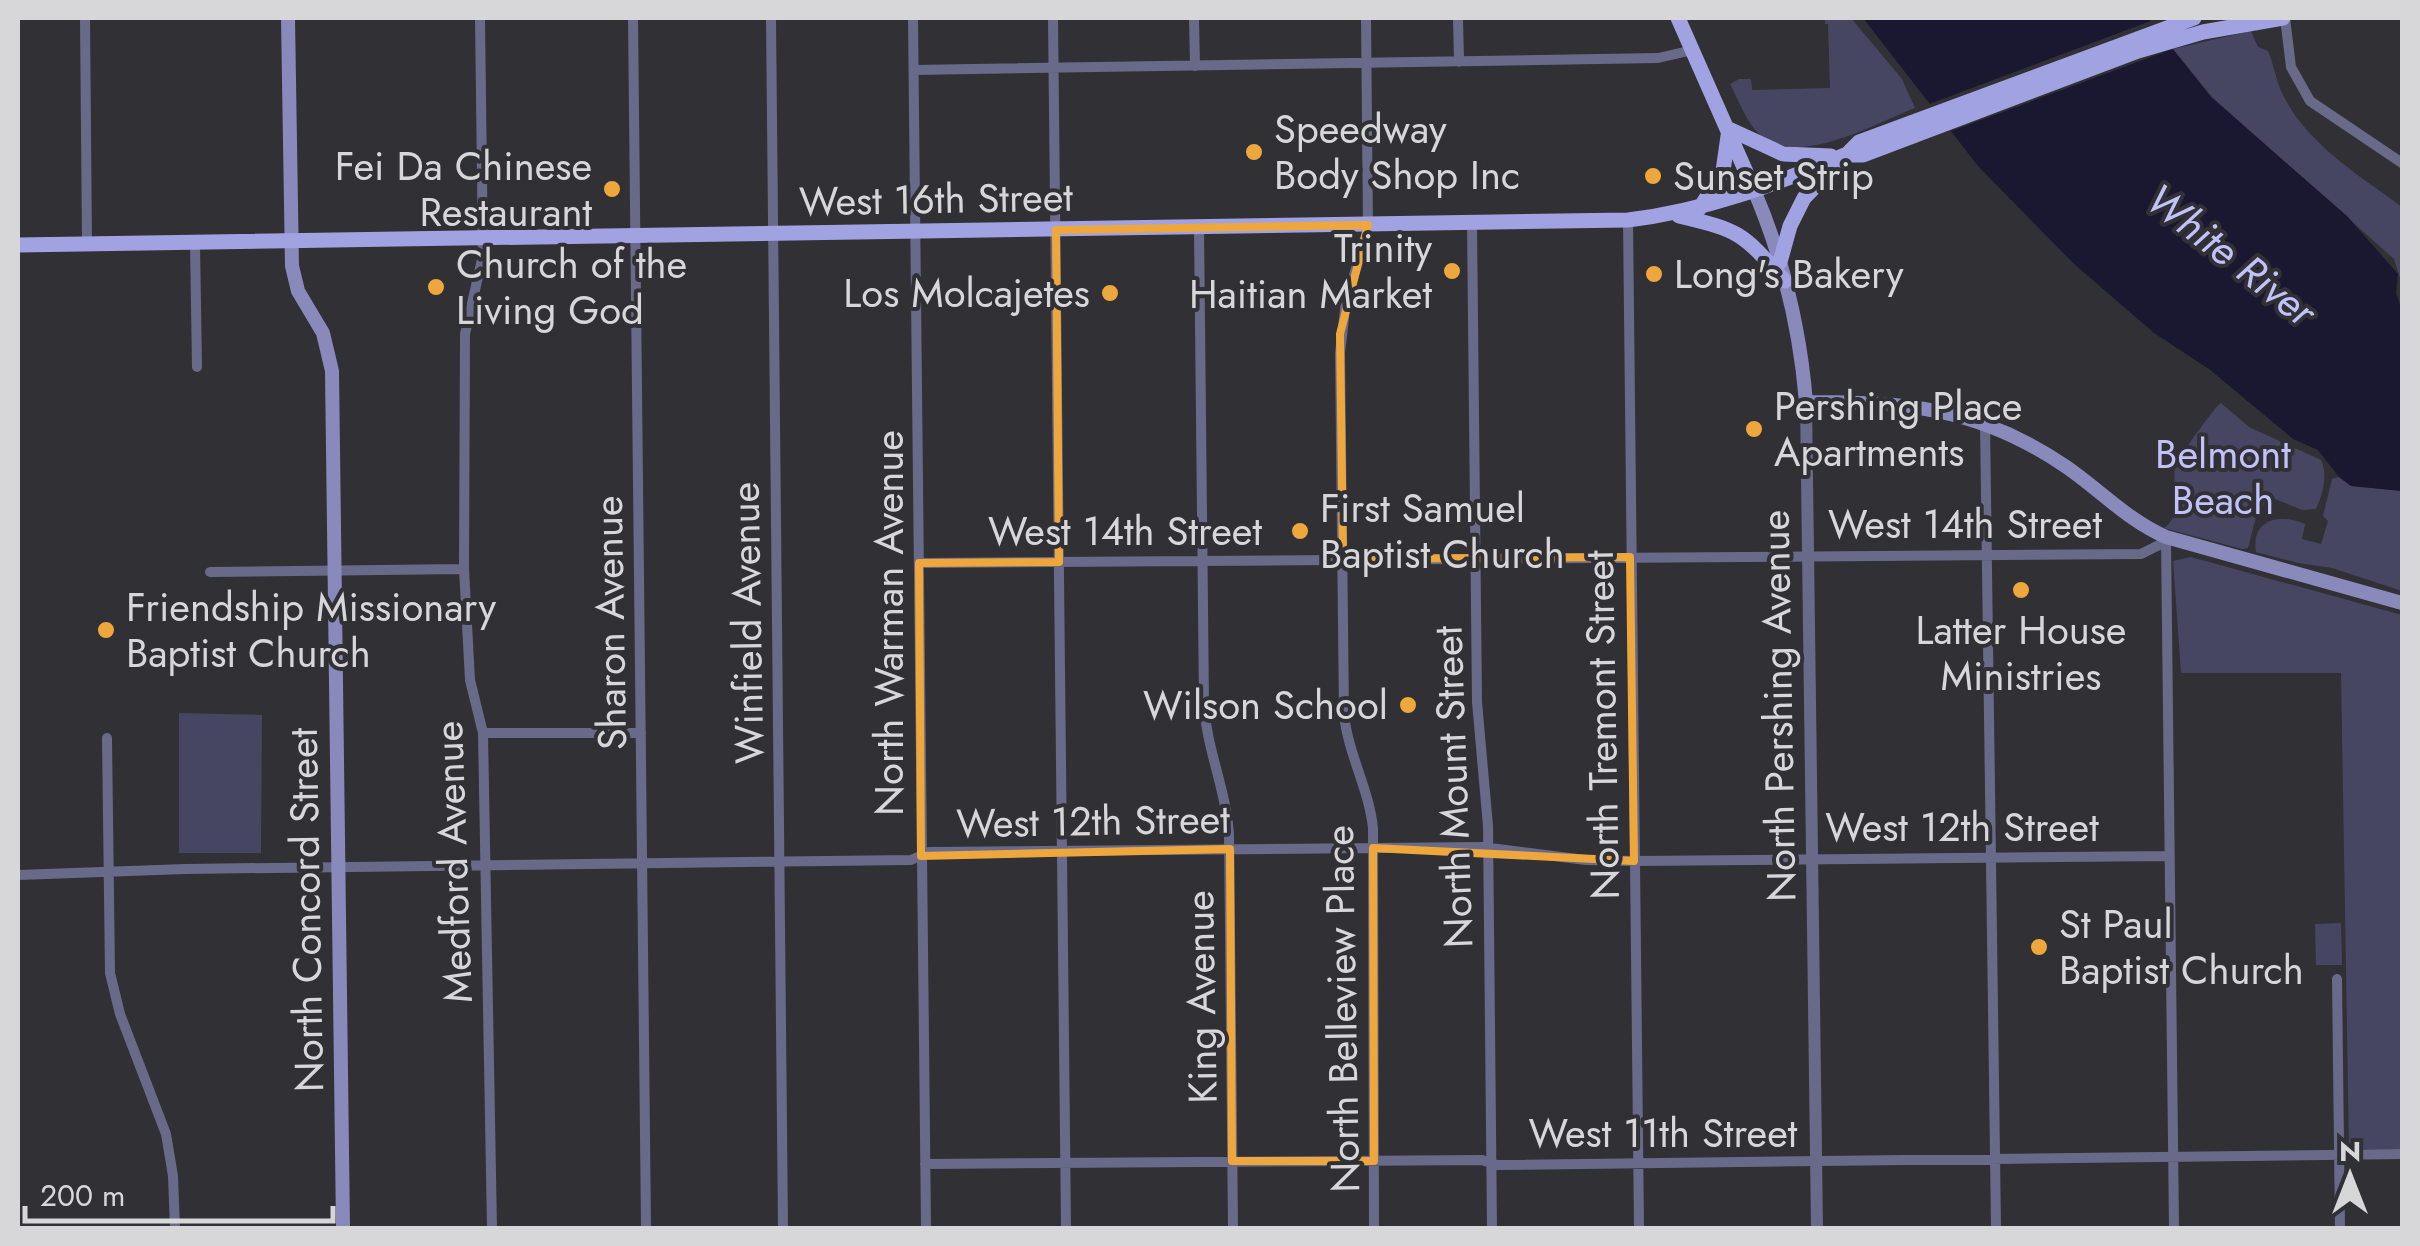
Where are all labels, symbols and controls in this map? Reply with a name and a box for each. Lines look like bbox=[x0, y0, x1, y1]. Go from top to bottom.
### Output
place label: Speedway Body Shop Inc bbox=[1274, 100, 1520, 204]
place label: Fei Da Chinese Restaurant bbox=[335, 137, 592, 241]
marker: Speedway Body Shop Inc bbox=[1243, 141, 1265, 163]
place label: Sunset Strip bbox=[1673, 147, 1874, 205]
marker: Sunset Strip bbox=[1642, 165, 1664, 187]
street label: West 16th Street bbox=[799, 168, 1074, 230]
water label: White River bbox=[2133, 169, 2331, 342]
marker: Fei Da Chinese Restaurant bbox=[601, 178, 623, 200]
place label: Trinity Haitian Market bbox=[1189, 219, 1432, 323]
place label: Church of the Living God bbox=[456, 235, 687, 339]
place label: Long's Bakery bbox=[1674, 245, 1904, 303]
marker: Trinity Haitian Market bbox=[1441, 260, 1463, 282]
marker: Long's Bakery bbox=[1643, 263, 1665, 285]
place label: Los Molcajetes bbox=[843, 264, 1090, 322]
marker: Church of the Living God bbox=[425, 276, 447, 298]
marker: Los Molcajetes bbox=[1099, 282, 1121, 304]
place label: Pershing Place Apartments bbox=[1774, 377, 2022, 481]
marker: Pershing Place Apartments bbox=[1743, 418, 1765, 440]
park label: Belmont Beach bbox=[2155, 425, 2291, 529]
street label: North Warman Avenue bbox=[860, 430, 918, 816]
place label: First Samuel Baptist Church bbox=[1320, 479, 1565, 583]
street label: Winfield Avenue bbox=[716, 481, 778, 765]
street label: Sharon Avenue bbox=[579, 495, 641, 751]
street label: West 14th Street bbox=[1828, 495, 2102, 553]
street label: West 14th Street bbox=[988, 502, 1262, 560]
street label: North Pershing Avenue bbox=[1746, 509, 1810, 903]
marker: First Samuel Baptist Church bbox=[1289, 520, 1311, 542]
street label: North Tremont Street bbox=[1570, 549, 1634, 900]
place label: Friendship Missionary Baptist Church bbox=[126, 578, 496, 682]
marker: Latter House Ministries bbox=[2010, 579, 2032, 601]
place label: Latter House Ministries bbox=[1916, 601, 2126, 705]
marker: Friendship Missionary Baptist Church bbox=[95, 619, 117, 641]
street label: North Mount Street bbox=[1418, 624, 1488, 949]
place label: Wilson School bbox=[1143, 676, 1388, 734]
marker: Wilson School bbox=[1397, 694, 1419, 716]
street label: Medford Avenue bbox=[419, 720, 487, 1004]
street label: North Concord Street bbox=[274, 727, 338, 1093]
street label: West 12th Street bbox=[956, 790, 1231, 852]
street label: West 12th Street bbox=[1825, 798, 2099, 856]
street label: North Belleview Place bbox=[1310, 825, 1374, 1193]
street label: King Avenue bbox=[1170, 890, 1232, 1104]
place label: St Paul Baptist Church bbox=[2059, 895, 2304, 999]
marker: St Paul Baptist Church bbox=[2028, 936, 2050, 958]
street label: West 11th Street bbox=[1529, 1104, 1798, 1162]
north arrow bbox=[2300, 1126, 2400, 1226]
text: N bbox=[2339, 1131, 2361, 1172]
scale bar bbox=[25, 1161, 332, 1223]
text: 200 m bbox=[40, 1174, 125, 1217]

